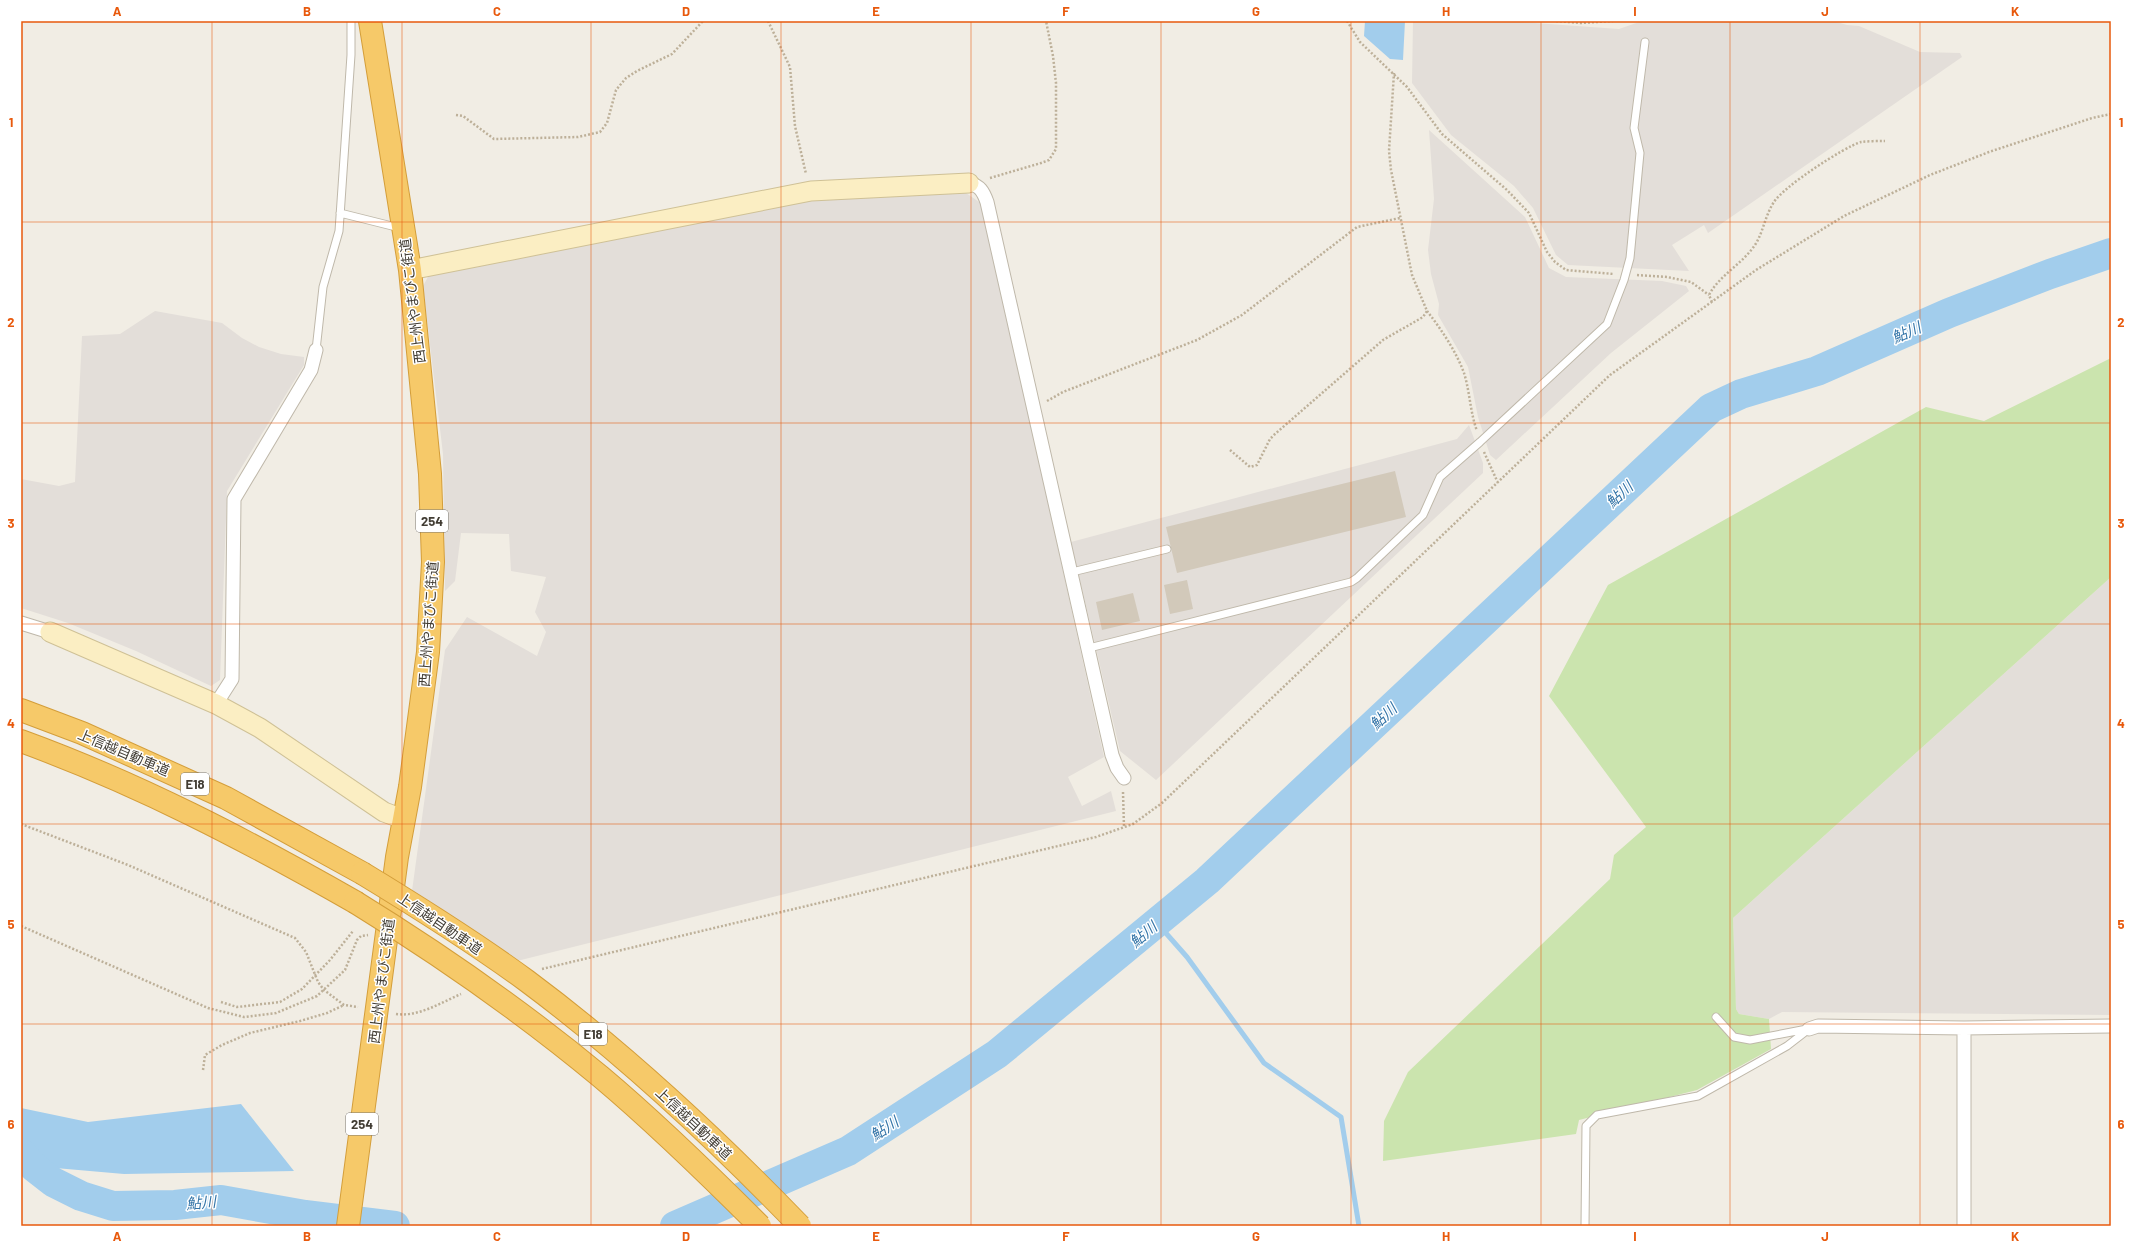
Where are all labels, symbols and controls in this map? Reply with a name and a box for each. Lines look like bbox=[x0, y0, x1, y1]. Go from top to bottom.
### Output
text: A bbox=[113, 3, 122, 19]
text: B bbox=[303, 3, 311, 19]
text: C bbox=[493, 3, 501, 19]
text: D bbox=[682, 3, 690, 19]
text: E bbox=[872, 3, 880, 19]
text: F bbox=[1062, 3, 1070, 19]
text: G bbox=[1252, 3, 1260, 19]
text: H bbox=[1442, 3, 1450, 19]
text: I bbox=[1633, 3, 1637, 19]
text: J bbox=[1821, 3, 1829, 19]
text: K bbox=[2011, 3, 2019, 19]
text: 1 bbox=[9, 114, 13, 130]
text: 1 bbox=[2119, 114, 2123, 130]
street label: 西上州やまびこ街道 bbox=[396, 237, 428, 365]
text: 2 bbox=[7, 314, 15, 330]
text: 2 bbox=[2117, 314, 2125, 330]
water label: 鮎川 bbox=[1889, 317, 1925, 346]
water label: 鮎川 bbox=[1602, 476, 1638, 511]
road number: 254 bbox=[416, 510, 448, 532]
text: 3 bbox=[7, 515, 15, 531]
text: 3 bbox=[2117, 515, 2125, 531]
street label: 西上州やまびこ街道 bbox=[415, 561, 441, 687]
water label: 鮎川 bbox=[1366, 698, 1402, 733]
text: 4 bbox=[7, 715, 15, 731]
text: 4 bbox=[2117, 715, 2125, 731]
street label: 上信越自動車道 bbox=[76, 725, 172, 779]
road number: E18 bbox=[181, 773, 209, 795]
street label: 上信越自動車道 bbox=[395, 889, 485, 957]
text: 5 bbox=[7, 916, 15, 932]
water label: 鮎川 bbox=[1126, 916, 1162, 951]
text: 5 bbox=[2117, 916, 2125, 932]
street label: 西上州やまびこ街道 bbox=[365, 917, 397, 1045]
road number: E18 bbox=[579, 1023, 607, 1045]
street label: 上信越自動車道 bbox=[652, 1083, 736, 1163]
water label: 鮎川 bbox=[867, 1111, 903, 1144]
road number: 254 bbox=[346, 1113, 378, 1135]
text: 6 bbox=[8, 1116, 15, 1132]
text: 6 bbox=[2118, 1116, 2125, 1132]
water label: 鮎川 bbox=[185, 1192, 219, 1212]
text: A bbox=[113, 1228, 122, 1244]
text: B bbox=[303, 1228, 311, 1244]
text: C bbox=[493, 1228, 501, 1244]
text: D bbox=[682, 1228, 690, 1244]
text: E bbox=[872, 1228, 880, 1244]
text: F bbox=[1062, 1228, 1070, 1244]
text: G bbox=[1252, 1228, 1260, 1244]
text: H bbox=[1442, 1228, 1450, 1244]
text: I bbox=[1633, 1228, 1637, 1244]
text: J bbox=[1821, 1228, 1829, 1244]
text: K bbox=[2011, 1228, 2019, 1244]

